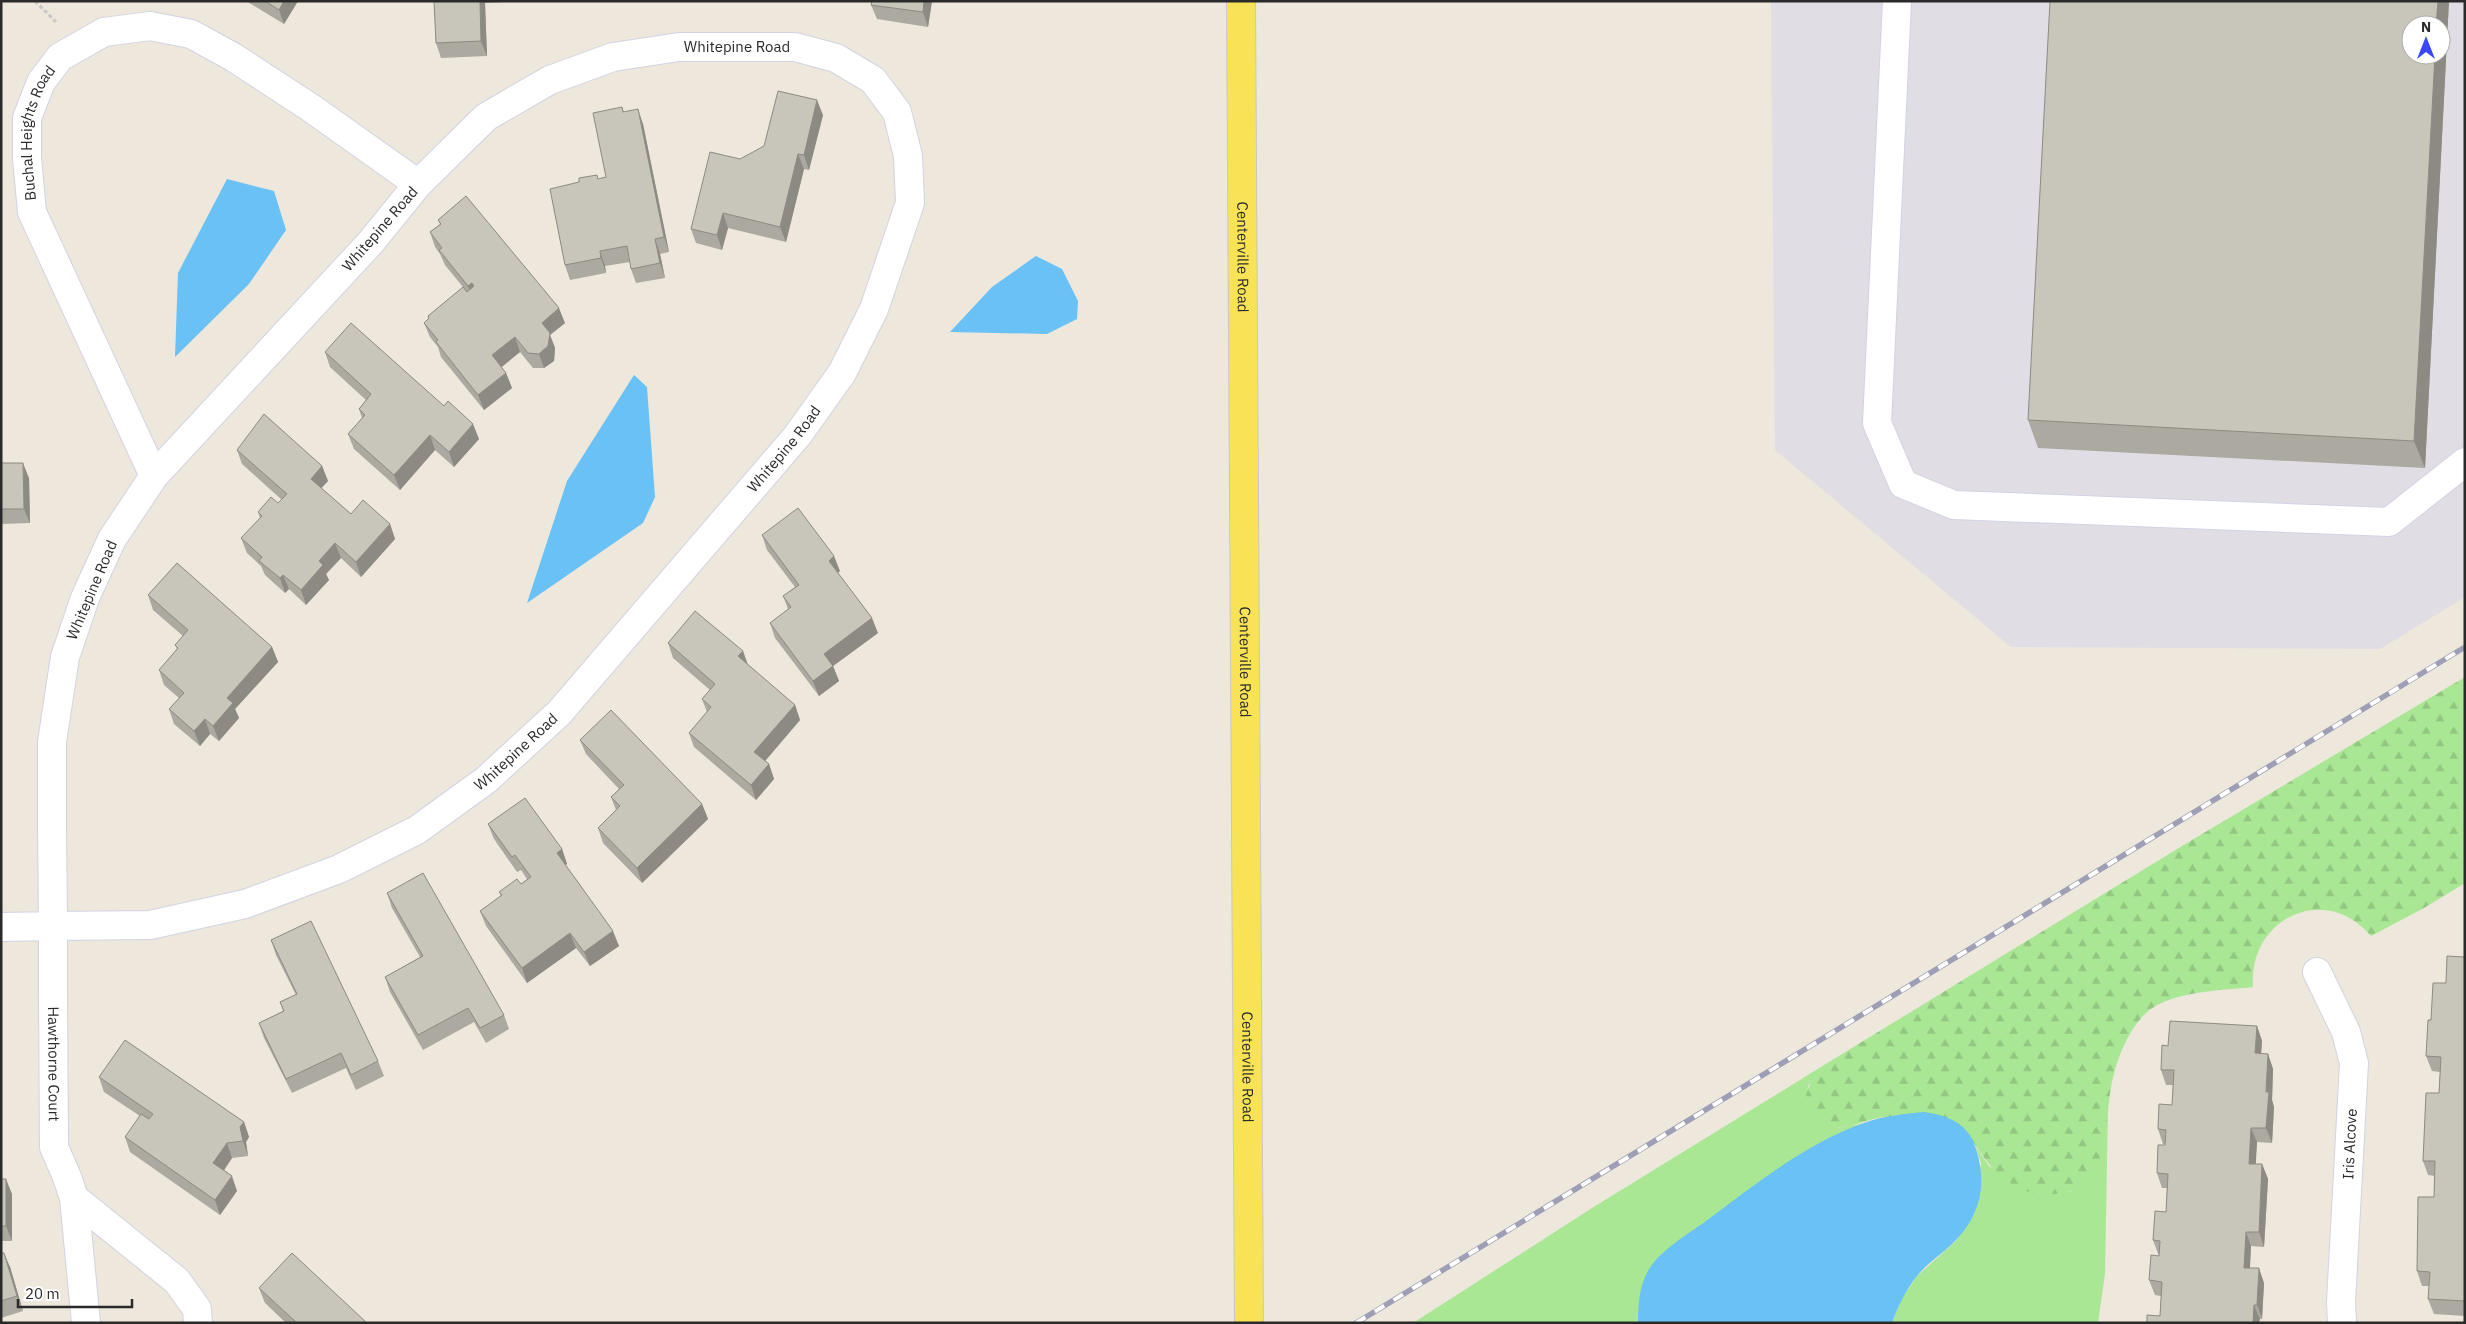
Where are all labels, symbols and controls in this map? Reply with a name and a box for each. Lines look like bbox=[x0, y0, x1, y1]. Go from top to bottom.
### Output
north arrow bbox=[2401, 15, 2451, 65]
text: N bbox=[2421, 18, 2431, 36]
street label: Whitepine Road bbox=[684, 37, 790, 56]
street label: Buchal Heights Road bbox=[17, 61, 59, 202]
street label: Whitepine Road bbox=[338, 182, 422, 275]
street label: Centerville Road bbox=[1233, 202, 1253, 312]
street label: Whitepine Road bbox=[743, 402, 825, 496]
street label: Whitepine Road bbox=[62, 537, 121, 642]
street label: Centerville Road bbox=[1236, 607, 1255, 717]
street label: Whitepine Road bbox=[470, 709, 561, 794]
street label: Hawthorne Court bbox=[44, 1006, 64, 1122]
street label: Centerville Road bbox=[1238, 1012, 1258, 1122]
street label: Iris Alcove bbox=[2338, 1108, 2361, 1180]
scale bar bbox=[18, 1276, 131, 1308]
text: 20 m bbox=[25, 1284, 60, 1303]

